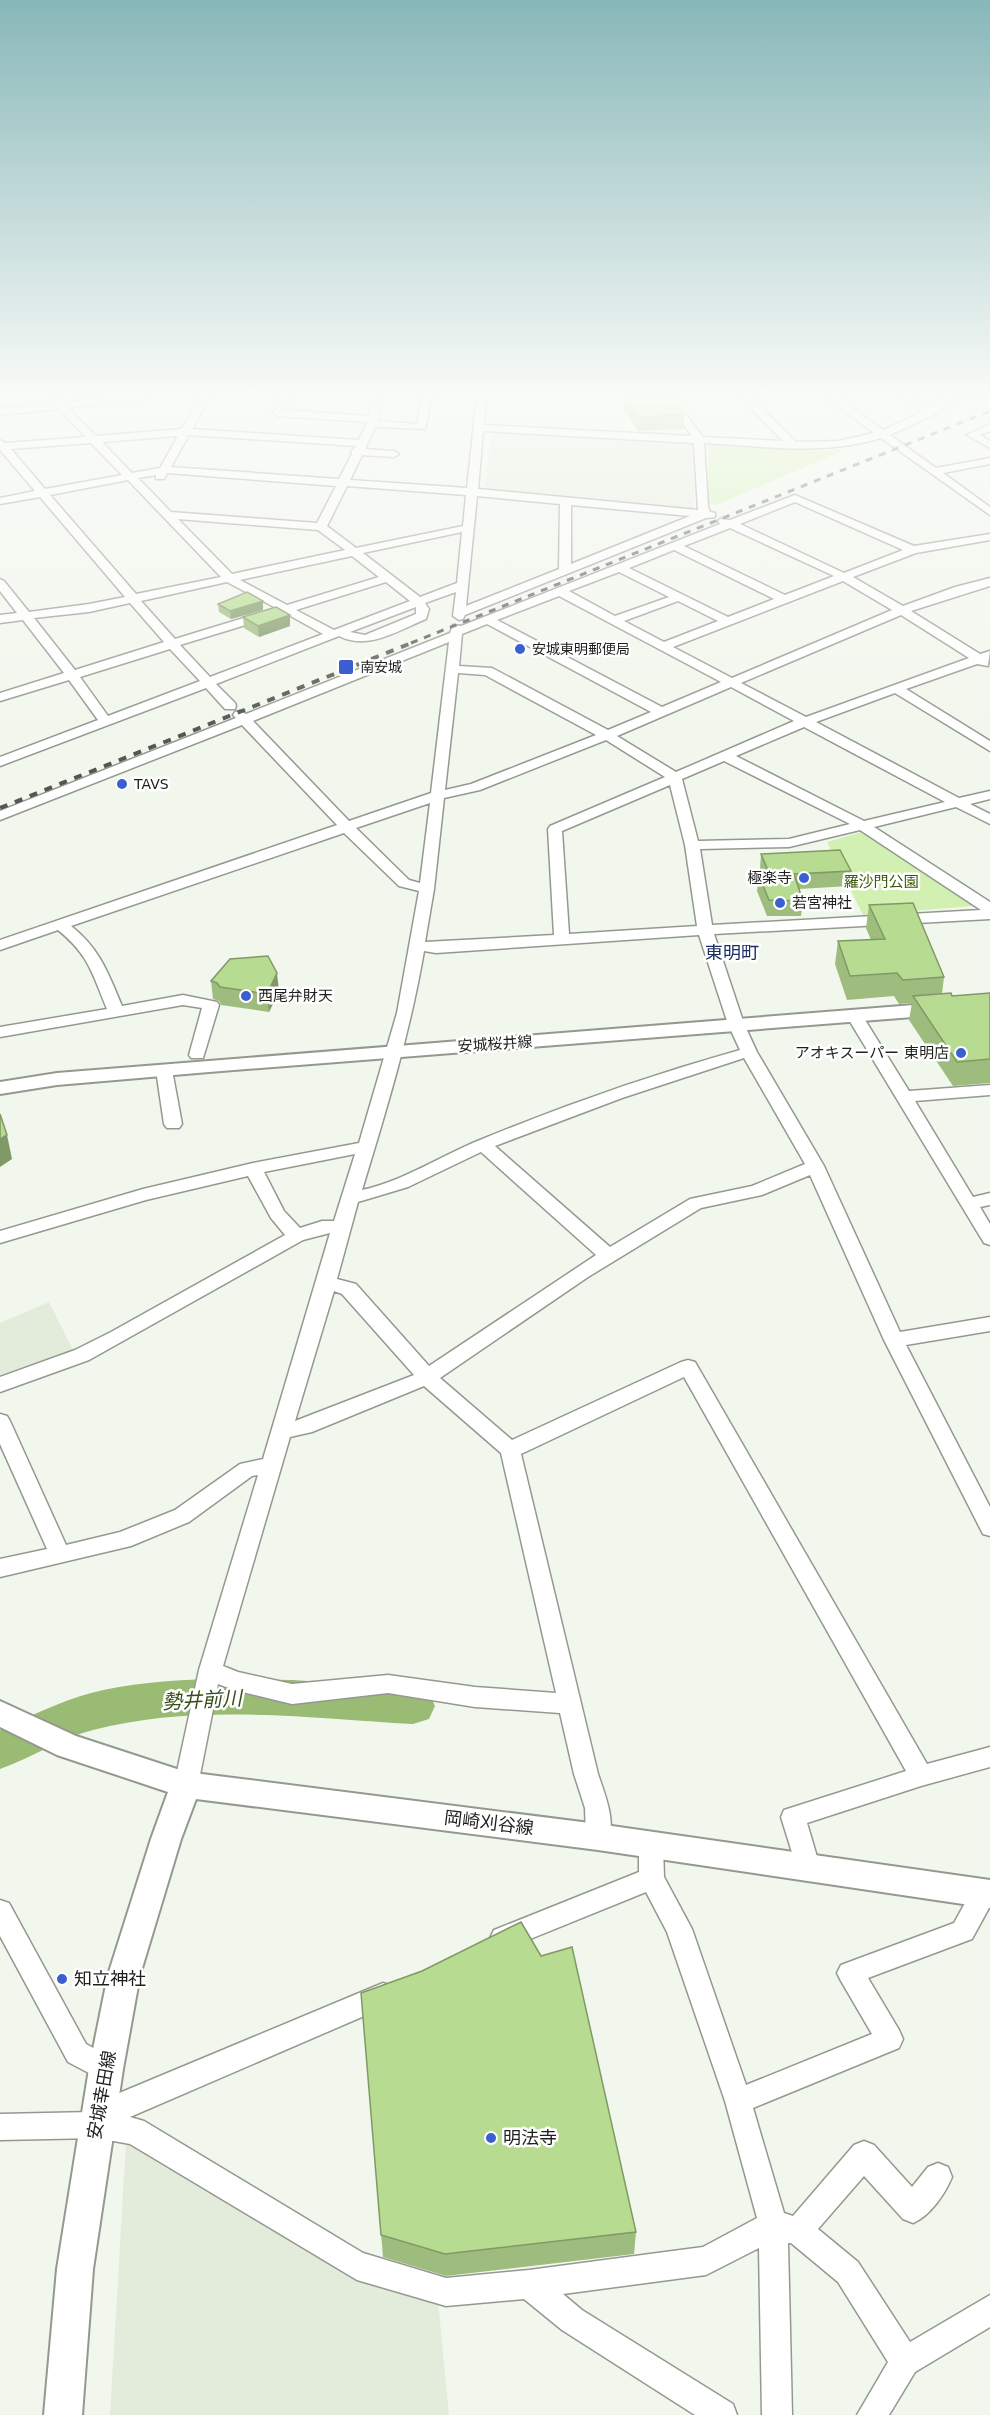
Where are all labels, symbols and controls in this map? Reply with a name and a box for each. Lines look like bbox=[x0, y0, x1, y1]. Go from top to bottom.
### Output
place label: 安城東明郵便局 bbox=[532, 641, 630, 657]
marker: 安城東明郵便局 bbox=[513, 642, 527, 656]
marker: 南安城 bbox=[337, 658, 355, 676]
place label: 南安城 bbox=[360, 659, 402, 675]
place label: TAVS bbox=[133, 776, 169, 792]
marker: TAVS bbox=[115, 777, 129, 791]
place label: 極楽寺 bbox=[747, 869, 792, 887]
marker: 極楽寺 bbox=[797, 871, 811, 885]
park label: 羅沙門公園 bbox=[843, 873, 919, 891]
place label: 若宮神社 bbox=[792, 894, 852, 912]
marker: 若宮神社 bbox=[773, 896, 787, 910]
district label: 東明町 bbox=[705, 942, 759, 963]
place label: 西尾弁財天 bbox=[258, 987, 333, 1005]
marker: 西尾弁財天 bbox=[239, 989, 253, 1003]
street label: 安城桜井線 bbox=[457, 1032, 533, 1056]
place label: アオキスーパー 東明店 bbox=[795, 1044, 949, 1062]
marker: アオキスーパー 東明店 bbox=[954, 1046, 968, 1060]
water label: 勢井前川 bbox=[161, 1686, 245, 1714]
street label: 岡崎刈谷線 bbox=[443, 1807, 535, 1838]
place label: 知立神社 bbox=[74, 1968, 146, 1989]
marker: 知立神社 bbox=[55, 1972, 69, 1986]
street label: 安城幸田線 bbox=[83, 2049, 120, 2141]
place label: 明法寺 bbox=[503, 2127, 557, 2148]
marker: 明法寺 bbox=[484, 2131, 498, 2145]

